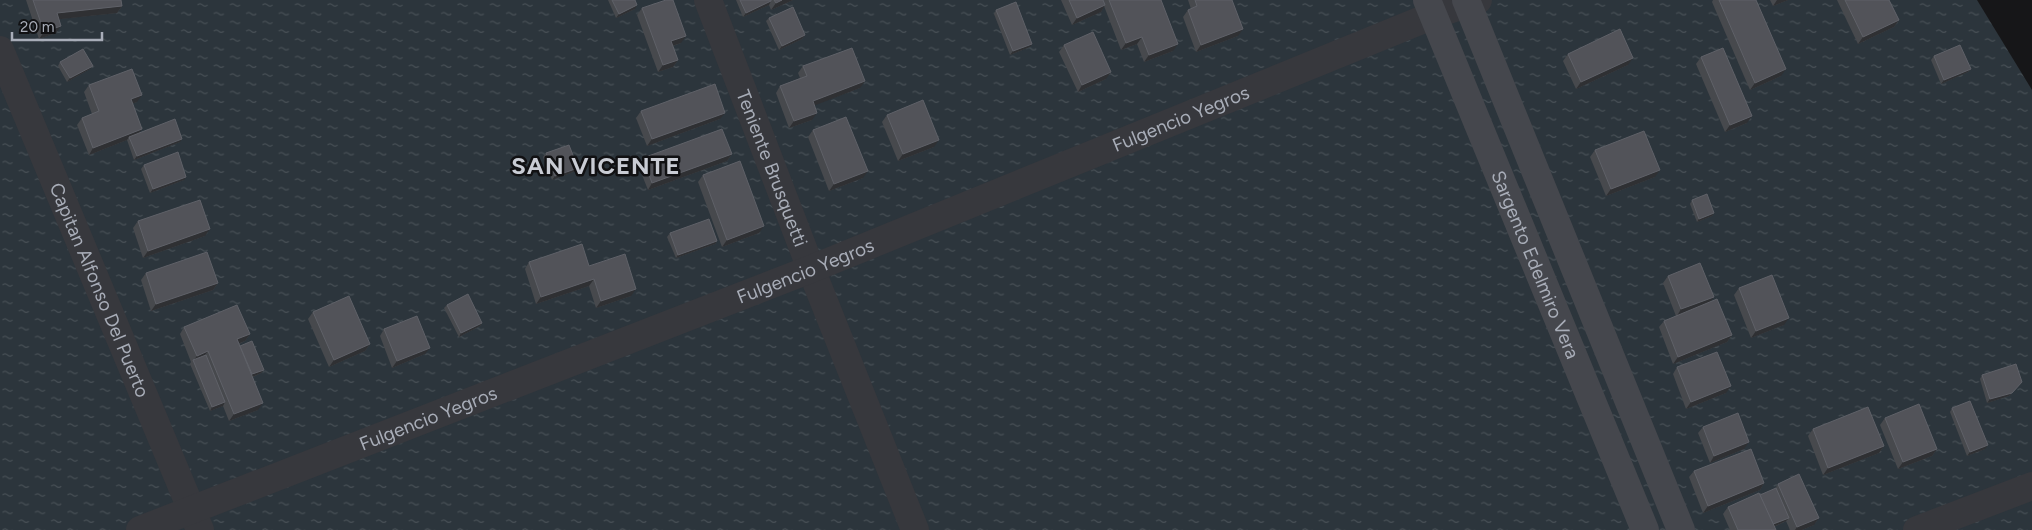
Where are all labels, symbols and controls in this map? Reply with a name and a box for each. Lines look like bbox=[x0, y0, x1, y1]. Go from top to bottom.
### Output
scale bar bbox=[12, 10, 102, 42]
text: 20 m bbox=[20, 18, 54, 36]
street label: Fulgencio Yegros bbox=[1109, 80, 1252, 157]
street label: Teniente Brusquetti bbox=[732, 86, 813, 250]
district label: SAN VICENTE bbox=[511, 151, 681, 180]
street label: Sargento Edelmiro Vera bbox=[1487, 167, 1585, 362]
street label: Capitan Alfonso Del Puerto bbox=[45, 179, 155, 401]
street label: Fulgencio Yegros bbox=[733, 233, 877, 308]
street label: Fulgencio Yegros bbox=[356, 381, 500, 455]

